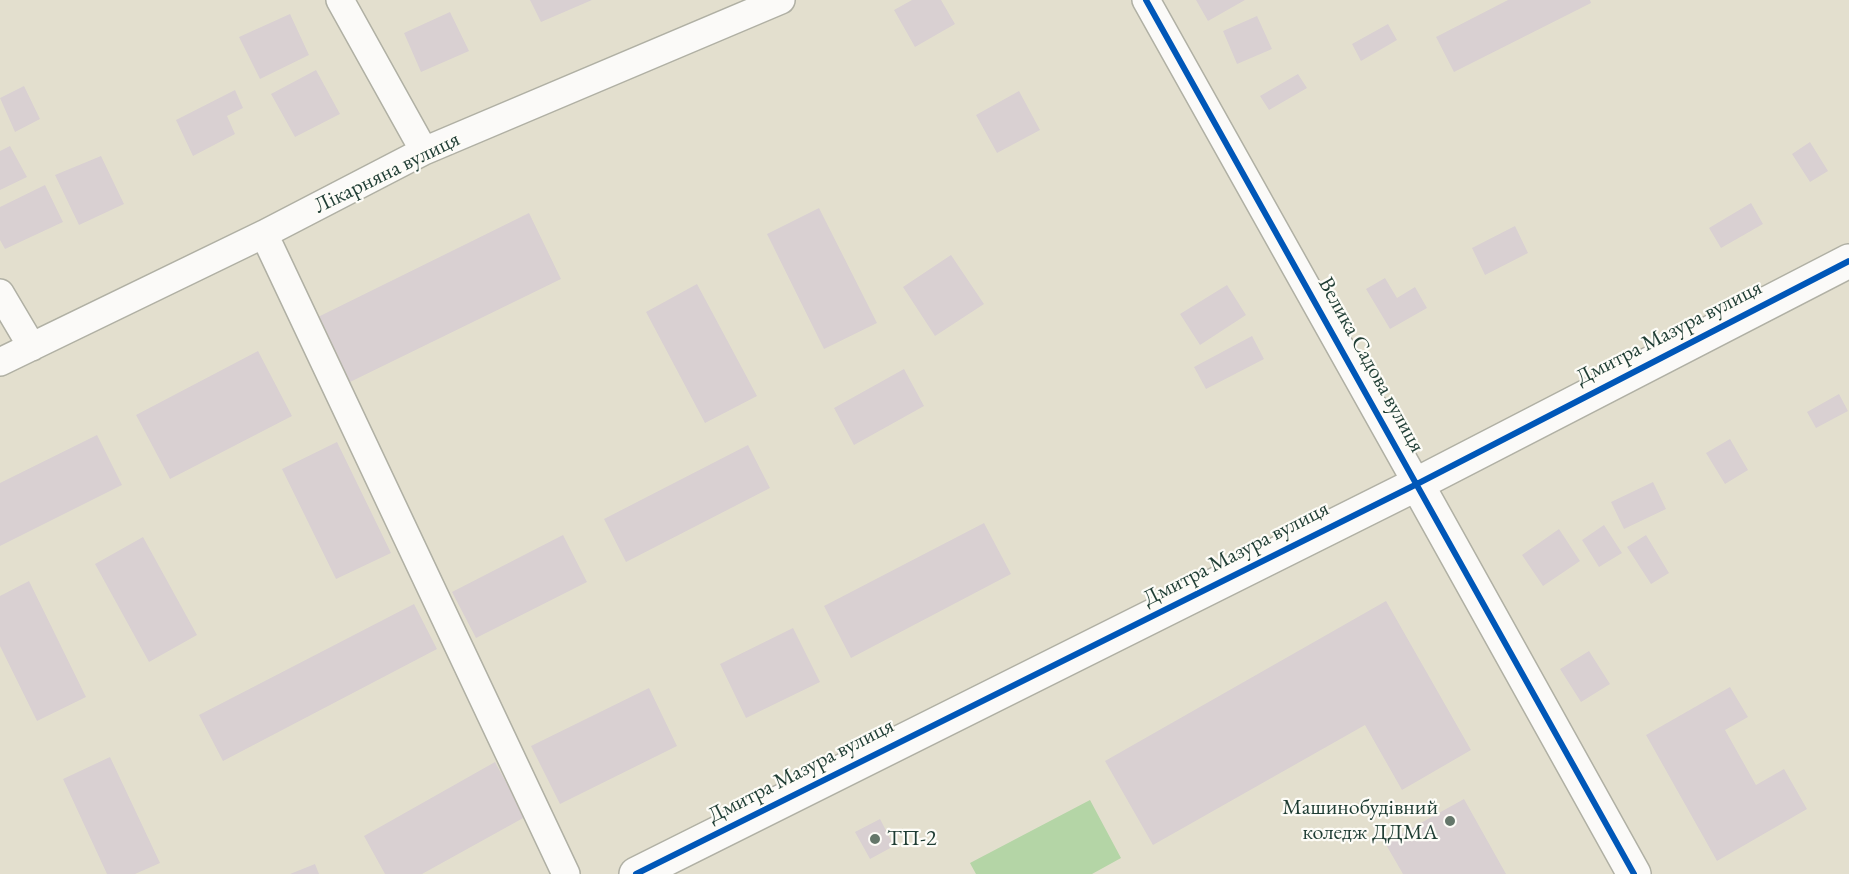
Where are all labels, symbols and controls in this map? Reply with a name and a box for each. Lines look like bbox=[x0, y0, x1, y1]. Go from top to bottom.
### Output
street label: Лікарняна вулиця bbox=[310, 126, 464, 220]
street label: Велика Садова вулиця bbox=[1312, 273, 1430, 457]
street label: Дмитра Мазура вулиця bbox=[1572, 275, 1766, 391]
street label: Дмитра Мазура вулиця bbox=[1139, 496, 1333, 612]
street label: Дмитра Мазура вулиця bbox=[704, 713, 898, 829]
place label: Машинобудівний коледж ДДМА bbox=[1282, 795, 1438, 846]
marker: Машинобудівний коледж ДДМА bbox=[1443, 814, 1457, 828]
place label: ТП-2 bbox=[887, 826, 937, 852]
marker: ТП-2 bbox=[868, 832, 882, 846]

